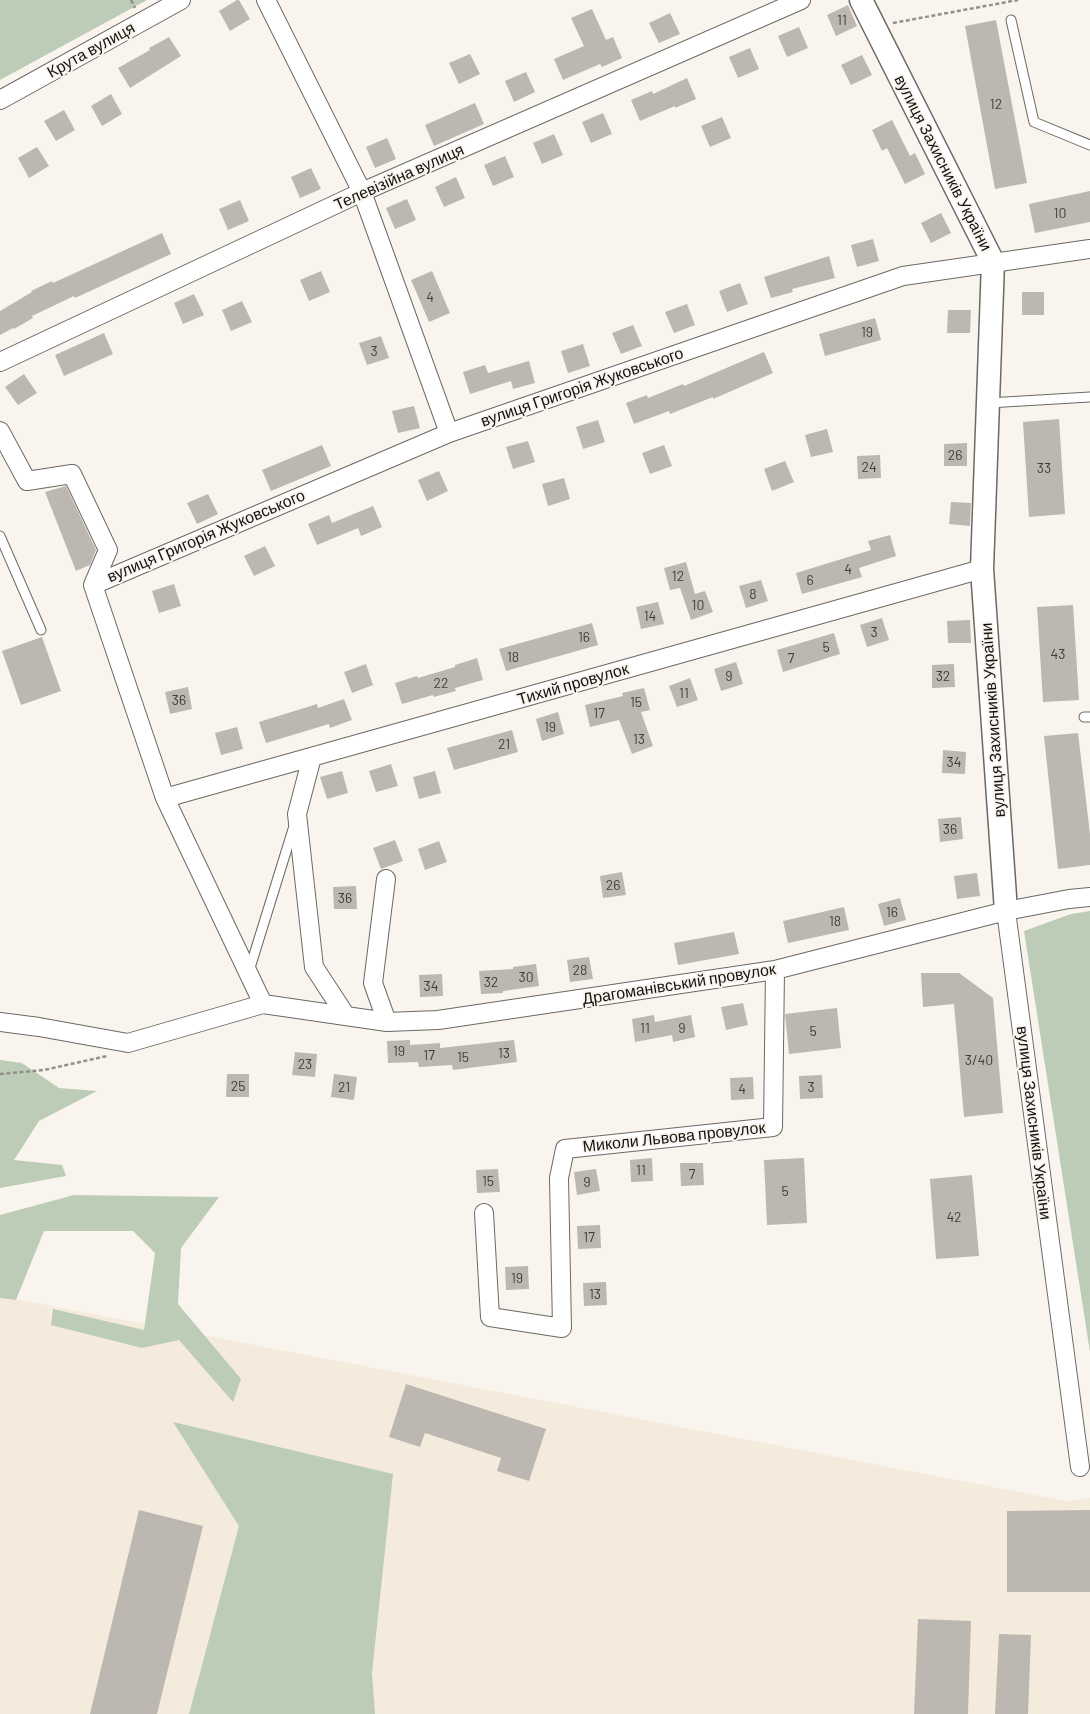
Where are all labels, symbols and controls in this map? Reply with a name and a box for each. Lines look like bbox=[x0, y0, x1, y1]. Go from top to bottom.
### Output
house number: 11 bbox=[837, 12, 847, 28]
street label: Крута вулиця bbox=[44, 18, 138, 82]
street label: вулиця Захисників України bbox=[890, 72, 996, 254]
house number: 12 bbox=[990, 96, 1002, 112]
street label: Телевізійна вулиця bbox=[331, 140, 467, 214]
house number: 10 bbox=[1054, 205, 1066, 221]
house number: 4 bbox=[426, 289, 434, 305]
house number: 19 bbox=[861, 324, 873, 340]
house number: 3 bbox=[370, 343, 378, 359]
street label: вулиця Григорія Жуковського bbox=[478, 343, 686, 431]
house number: 26 bbox=[948, 447, 962, 463]
house number: 24 bbox=[861, 459, 877, 475]
house number: 33 bbox=[1037, 460, 1051, 476]
street label: вулиця Григорія Жуковського bbox=[104, 486, 308, 586]
house number: 4 bbox=[844, 561, 852, 577]
house number: 12 bbox=[672, 568, 684, 584]
house number: 6 bbox=[806, 572, 814, 588]
house number: 8 bbox=[749, 586, 757, 602]
house number: 10 bbox=[692, 597, 704, 613]
house number: 14 bbox=[644, 608, 656, 624]
street label: вулиця Захисників України bbox=[977, 622, 1009, 818]
house number: 3 bbox=[870, 624, 878, 640]
house number: 16 bbox=[578, 629, 590, 645]
house number: 5 bbox=[822, 639, 830, 655]
house number: 43 bbox=[1051, 646, 1065, 662]
house number: 18 bbox=[507, 649, 519, 665]
house number: 7 bbox=[788, 650, 794, 666]
street label: Тихий провулок bbox=[515, 659, 631, 709]
house number: 9 bbox=[725, 668, 733, 684]
house number: 32 bbox=[936, 668, 950, 684]
house number: 22 bbox=[433, 675, 449, 691]
house number: 11 bbox=[679, 685, 689, 701]
house number: 36 bbox=[172, 692, 186, 708]
house number: 15 bbox=[630, 694, 642, 710]
house number: 17 bbox=[593, 705, 605, 721]
house number: 19 bbox=[544, 719, 556, 735]
house number: 13 bbox=[633, 731, 645, 747]
house number: 21 bbox=[498, 736, 510, 752]
house number: 34 bbox=[947, 754, 961, 770]
house number: 36 bbox=[943, 821, 957, 837]
house number: 26 bbox=[606, 877, 620, 893]
house number: 36 bbox=[338, 890, 352, 906]
house number: 16 bbox=[886, 904, 898, 920]
house number: 18 bbox=[829, 913, 841, 929]
street label: Драгоманівський провулок bbox=[581, 959, 777, 1009]
house number: 28 bbox=[573, 962, 587, 978]
house number: 30 bbox=[518, 969, 534, 985]
house number: 32 bbox=[484, 974, 498, 990]
house number: 34 bbox=[424, 978, 438, 994]
house number: 11 bbox=[640, 1020, 650, 1036]
house number: 9 bbox=[678, 1020, 686, 1036]
house number: 5 bbox=[809, 1023, 817, 1039]
street label: вулиця Захисників України bbox=[1013, 1025, 1055, 1221]
house number: 19 bbox=[393, 1043, 405, 1059]
house number: 13 bbox=[498, 1045, 510, 1061]
house number: 17 bbox=[423, 1047, 435, 1063]
house number: 15 bbox=[457, 1049, 469, 1065]
house number: 3/40 bbox=[965, 1052, 993, 1068]
house number: 23 bbox=[298, 1056, 312, 1072]
house number: 25 bbox=[231, 1078, 245, 1094]
house number: 21 bbox=[338, 1079, 350, 1095]
house number: 3 bbox=[807, 1079, 815, 1095]
house number: 4 bbox=[738, 1081, 746, 1097]
street label: Миколи Львова провулок bbox=[582, 1118, 766, 1156]
house number: 11 bbox=[636, 1162, 646, 1178]
house number: 7 bbox=[689, 1166, 695, 1182]
house number: 15 bbox=[482, 1173, 494, 1189]
house number: 9 bbox=[583, 1174, 591, 1190]
house number: 5 bbox=[781, 1183, 789, 1199]
house number: 42 bbox=[946, 1209, 962, 1225]
house number: 17 bbox=[583, 1229, 595, 1245]
house number: 19 bbox=[511, 1270, 523, 1286]
house number: 13 bbox=[589, 1286, 601, 1302]

